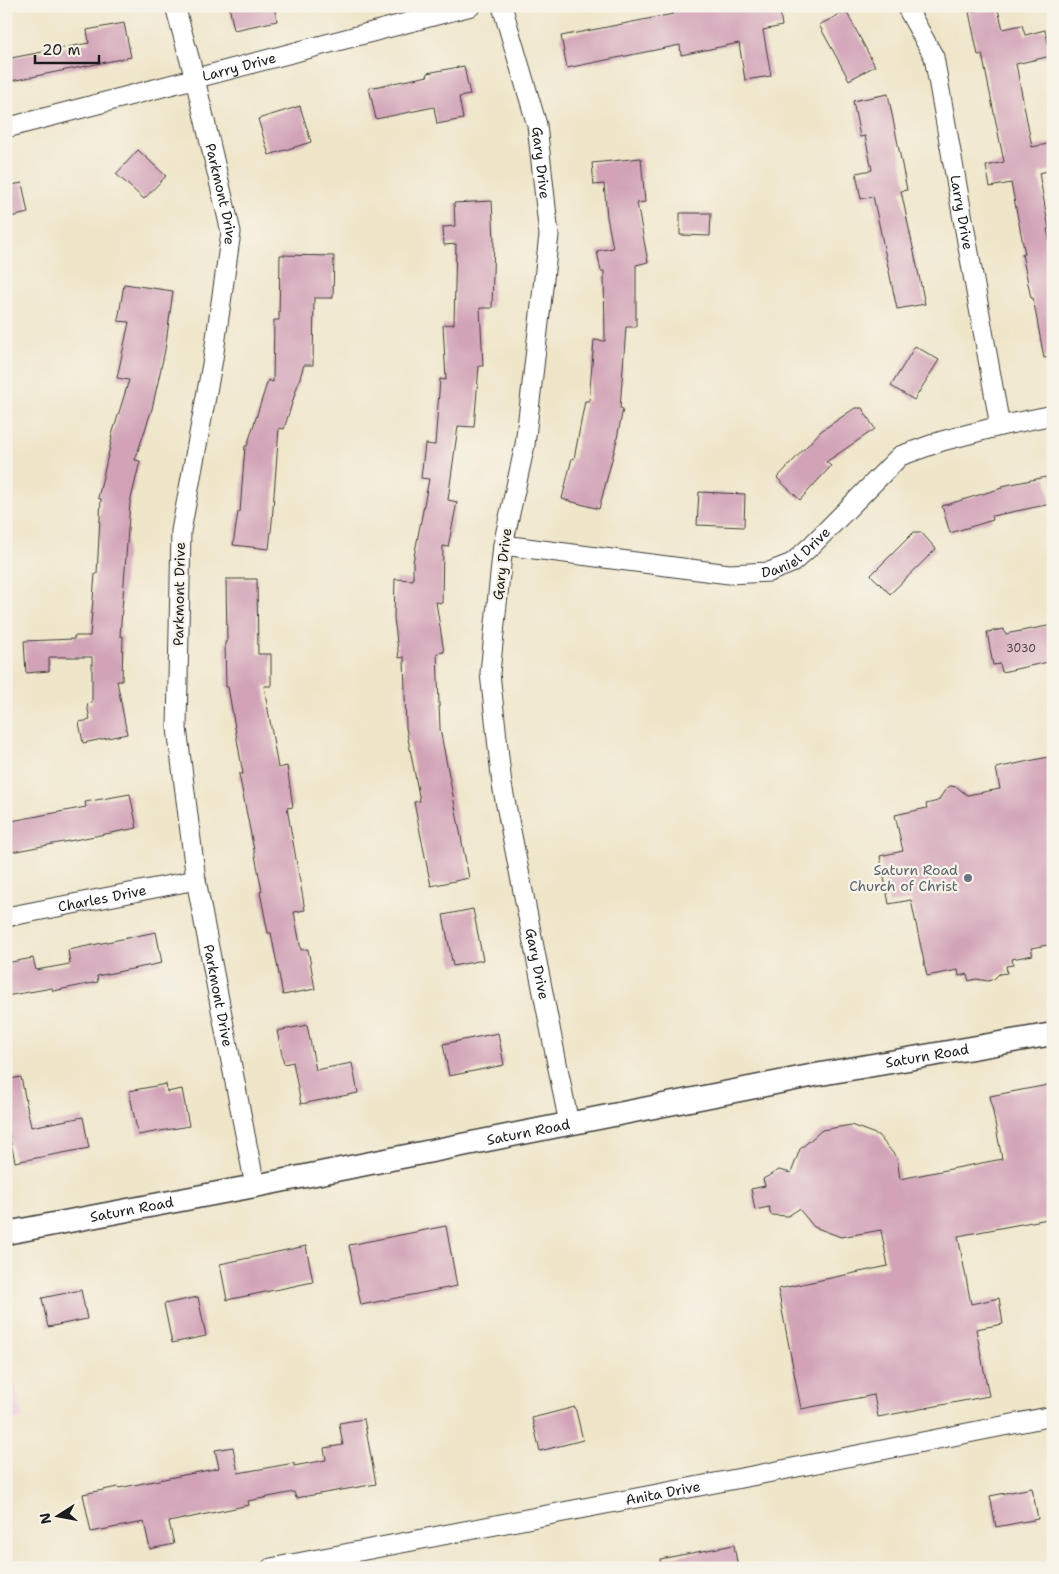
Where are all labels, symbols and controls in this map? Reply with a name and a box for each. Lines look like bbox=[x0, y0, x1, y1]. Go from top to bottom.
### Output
scale bar bbox=[35, 32, 99, 64]
text: 20 m bbox=[42, 40, 81, 60]
street label: Larry Drive bbox=[200, 49, 278, 85]
street label: Gary Drive bbox=[528, 126, 554, 200]
street label: Parkmont Drive bbox=[201, 141, 240, 246]
street label: Larry Drive bbox=[946, 173, 977, 251]
street label: Daniel Drive bbox=[761, 523, 834, 581]
street label: Gary Drive bbox=[489, 527, 515, 601]
street label: Parkmont Drive bbox=[169, 542, 189, 646]
house number: 3030 bbox=[1006, 641, 1036, 656]
place label: Saturn Road Church of Christ bbox=[849, 861, 958, 895]
marker: Saturn Road Church of Christ bbox=[962, 872, 974, 884]
street label: Charles Drive bbox=[56, 881, 148, 916]
street label: Gary Drive bbox=[521, 926, 553, 1001]
street label: Parkmont Drive bbox=[200, 943, 237, 1048]
street label: Saturn Road bbox=[884, 1040, 970, 1072]
street label: Saturn Road bbox=[485, 1115, 572, 1149]
street label: Saturn Road bbox=[89, 1193, 175, 1226]
street label: Anita Drive bbox=[624, 1477, 702, 1509]
north arrow bbox=[32, 1492, 82, 1542]
text: N bbox=[35, 1511, 55, 1526]

